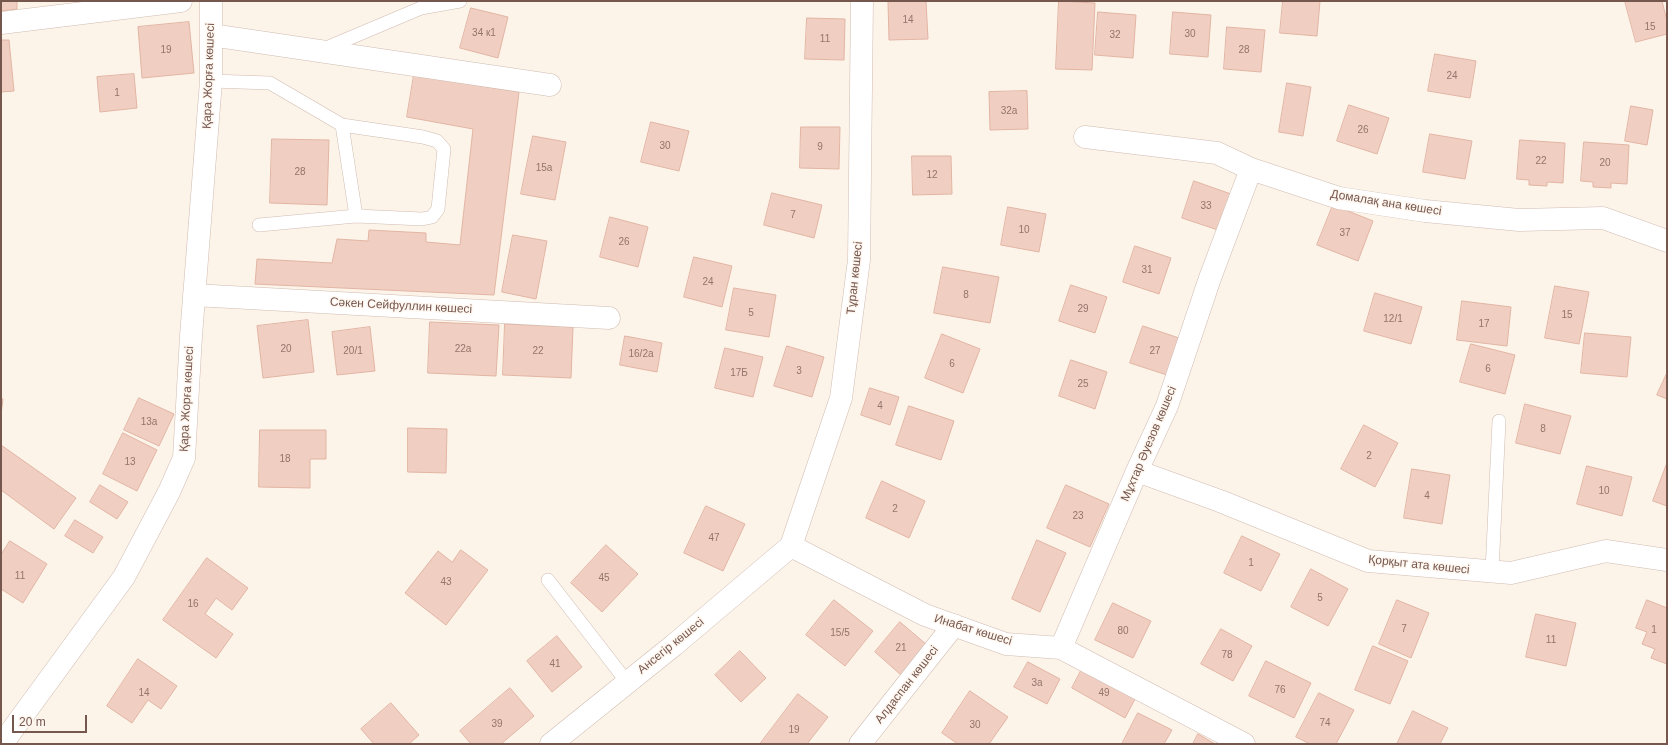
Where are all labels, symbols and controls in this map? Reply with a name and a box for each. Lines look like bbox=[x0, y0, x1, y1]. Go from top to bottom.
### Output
house number: 14 bbox=[902, 14, 914, 26]
house number: 15 bbox=[1644, 21, 1656, 33]
street label: Қара Жорға көшесі bbox=[200, 23, 218, 129]
house number: 34 к1 bbox=[472, 27, 496, 39]
house number: 30 bbox=[1184, 28, 1196, 40]
house number: 32 bbox=[1109, 29, 1121, 41]
house number: 11 bbox=[820, 33, 830, 45]
house number: 19 bbox=[160, 44, 172, 56]
house number: 28 bbox=[1238, 44, 1250, 56]
house number: 24 bbox=[1446, 70, 1458, 82]
house number: 1 bbox=[114, 87, 120, 99]
house number: 32а bbox=[1001, 105, 1017, 117]
house number: 26 bbox=[1357, 124, 1369, 136]
house number: 30 bbox=[659, 140, 671, 152]
house number: 9 bbox=[817, 141, 823, 153]
house number: 22 bbox=[1535, 155, 1547, 167]
house number: 20 bbox=[1599, 157, 1611, 169]
house number: 15а bbox=[536, 162, 552, 174]
house number: 28 bbox=[294, 166, 306, 178]
house number: 12 bbox=[926, 169, 938, 181]
street label: Домалақ ана көшесі bbox=[1329, 187, 1443, 219]
house number: 33 bbox=[1200, 200, 1212, 212]
house number: 7 bbox=[790, 209, 796, 221]
house number: 10 bbox=[1018, 224, 1030, 236]
house number: 37 bbox=[1339, 227, 1351, 239]
house number: 26 bbox=[618, 236, 630, 248]
street label: Тұран көшесі bbox=[844, 241, 866, 315]
house number: 31 bbox=[1141, 264, 1153, 276]
house number: 24 bbox=[702, 276, 714, 288]
house number: 8 bbox=[963, 289, 969, 301]
street label: Сәкен Сейфуллин көшесі bbox=[330, 295, 472, 317]
house number: 29 bbox=[1077, 303, 1089, 315]
house number: 5 bbox=[748, 307, 754, 319]
house number: 15 bbox=[1561, 309, 1573, 321]
house number: 12/1 bbox=[1383, 313, 1403, 325]
house number: 17 bbox=[1478, 318, 1490, 330]
house number: 20 bbox=[280, 343, 292, 355]
house number: 22а bbox=[455, 343, 471, 355]
house number: 20/1 bbox=[343, 345, 363, 357]
house number: 22 bbox=[532, 345, 544, 357]
house number: 27 bbox=[1149, 345, 1161, 357]
street label: Қара Жорға көшесі bbox=[177, 346, 197, 452]
house number: 16/2а bbox=[628, 348, 654, 360]
house number: 6 bbox=[949, 358, 955, 370]
house number: 6 bbox=[1485, 363, 1491, 375]
house number: 3 bbox=[796, 365, 802, 377]
house number: 17Б bbox=[730, 367, 748, 379]
house number: 25 bbox=[1077, 378, 1089, 390]
street label: Мұхтар Әуезов көшесі bbox=[1118, 384, 1180, 504]
house number: 4 bbox=[877, 400, 883, 412]
house number: 13а bbox=[141, 416, 157, 428]
house number: 8 bbox=[1540, 423, 1546, 435]
house number: 2 bbox=[1366, 450, 1372, 462]
house number: 18 bbox=[279, 453, 291, 465]
house number: 13 bbox=[124, 456, 136, 468]
house number: 10 bbox=[1598, 485, 1610, 497]
house number: 4 bbox=[1424, 490, 1430, 502]
house number: 2 bbox=[892, 503, 898, 515]
house number: 23 bbox=[1072, 510, 1084, 522]
house number: 47 bbox=[708, 532, 720, 544]
street label: Қорқыт ата көшесі bbox=[1368, 553, 1470, 577]
house number: 1 bbox=[1248, 557, 1254, 569]
house number: 11 bbox=[15, 570, 25, 582]
house number: 45 bbox=[598, 572, 610, 584]
house number: 43 bbox=[440, 576, 452, 588]
house number: 5 bbox=[1317, 592, 1323, 604]
house number: 16 bbox=[187, 598, 199, 610]
street label: Инабат көшесі bbox=[932, 611, 1014, 649]
street label: Ансегір көшесі bbox=[635, 615, 707, 677]
house number: 7 bbox=[1401, 623, 1407, 635]
house number: 1 bbox=[1651, 624, 1657, 636]
house number: 80 bbox=[1117, 625, 1129, 637]
house number: 15/5 bbox=[830, 627, 850, 639]
house number: 11 bbox=[1546, 634, 1556, 646]
house number: 21 bbox=[895, 642, 907, 654]
street label: Алдаспан көшесі bbox=[872, 643, 942, 727]
house number: 78 bbox=[1221, 649, 1233, 661]
house number: 41 bbox=[549, 658, 561, 670]
house number: 3а bbox=[1031, 677, 1043, 689]
house number: 76 bbox=[1274, 684, 1286, 696]
house number: 14 bbox=[138, 687, 150, 699]
house number: 49 bbox=[1098, 687, 1110, 699]
scale bar bbox=[14, 707, 89, 733]
text: 20 m bbox=[19, 715, 46, 729]
house number: 74 bbox=[1319, 717, 1331, 729]
house number: 39 bbox=[491, 718, 503, 730]
house number: 30 bbox=[969, 719, 981, 731]
house number: 19 bbox=[788, 724, 800, 736]

